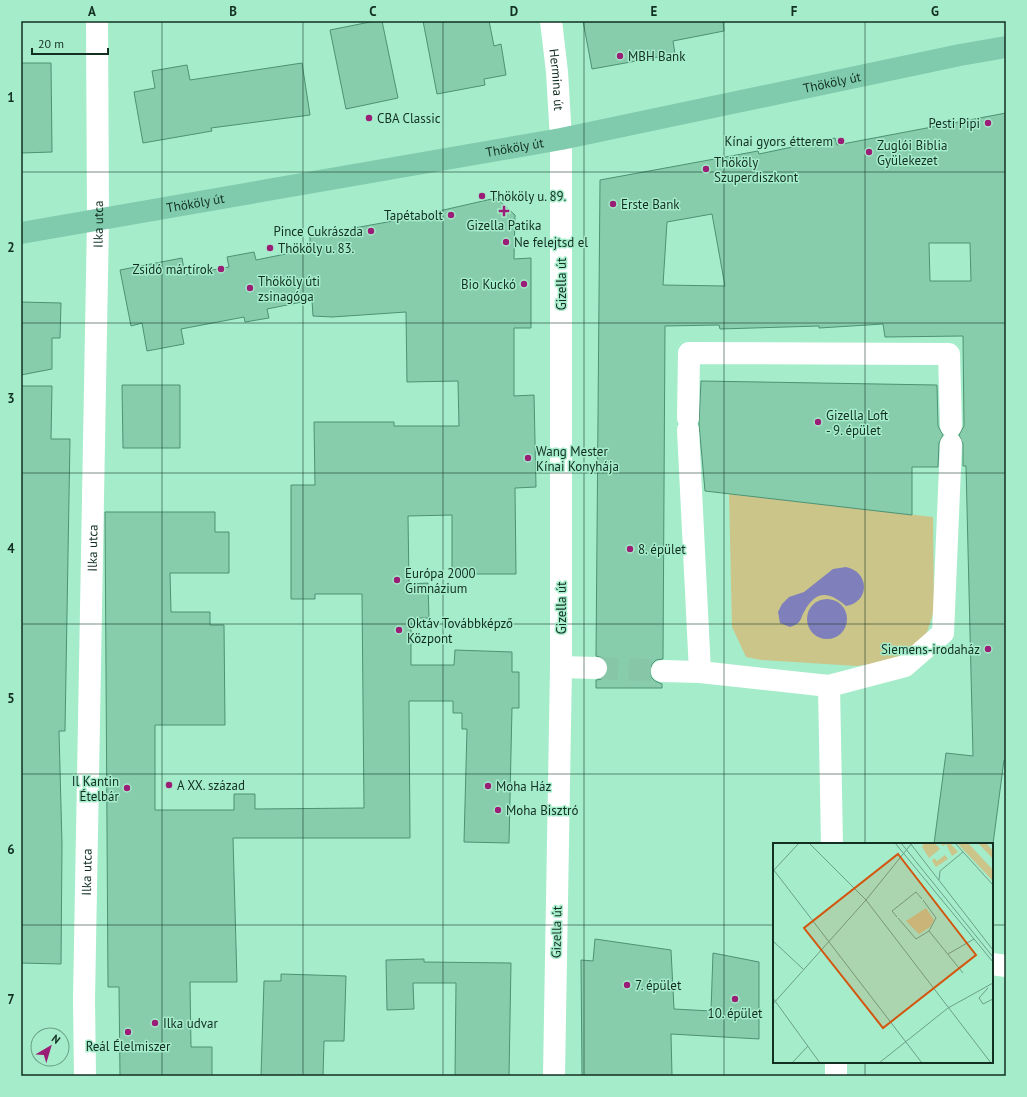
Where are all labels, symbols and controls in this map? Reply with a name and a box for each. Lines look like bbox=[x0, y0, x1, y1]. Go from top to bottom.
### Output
text: A bbox=[88, 3, 96, 20]
text: B bbox=[229, 3, 237, 20]
text: C bbox=[369, 3, 377, 20]
text: D bbox=[510, 3, 518, 20]
text: E bbox=[651, 3, 658, 20]
text: F bbox=[791, 3, 798, 20]
text: G bbox=[931, 3, 939, 20]
scale bar bbox=[32, 30, 108, 56]
text: 20 m bbox=[38, 36, 64, 51]
street label: Hermina út bbox=[545, 48, 567, 112]
place label: MBH Bank bbox=[628, 48, 686, 65]
marker: MBH Bank bbox=[615, 51, 625, 61]
street label: Thököly út bbox=[802, 68, 863, 97]
text: 1 bbox=[7, 89, 15, 106]
place label: CBA Classic bbox=[377, 110, 441, 127]
marker: CBA Classic bbox=[364, 113, 374, 123]
place label: Pesti Pipi bbox=[928, 115, 980, 132]
marker: Pesti Pipi bbox=[983, 118, 993, 128]
place label: Kínai gyors étterem bbox=[724, 133, 833, 150]
street label: Thököly út bbox=[484, 134, 546, 161]
marker: Kínai gyors étterem bbox=[836, 136, 846, 146]
place label: Zuglói Biblia Gyülekezet bbox=[877, 137, 947, 169]
marker: Zuglói Biblia Gyülekezet bbox=[864, 147, 874, 157]
place label: Thököly Szuperdiszkont bbox=[714, 154, 799, 186]
marker: Thököly Szuperdiszkont bbox=[701, 164, 711, 174]
place label: Thököly u. 89. bbox=[490, 188, 567, 205]
street label: Thököly út bbox=[165, 190, 226, 217]
marker: Thököly u. 89. bbox=[477, 191, 487, 201]
place label: Erste Bank bbox=[621, 196, 680, 213]
marker: Erste Bank bbox=[608, 199, 618, 209]
street label: Ilka utca bbox=[90, 200, 107, 248]
marker: Gizella Patika bbox=[499, 206, 509, 216]
place label: Tapétabolt bbox=[384, 207, 444, 224]
marker: Tapétabolt bbox=[446, 210, 456, 220]
place label: Gizella Patika bbox=[467, 217, 541, 234]
place label: Pince Cukrászda bbox=[273, 223, 363, 240]
marker: Pince Cukrászda bbox=[366, 226, 376, 236]
place label: Ne felejtsd el bbox=[514, 234, 588, 251]
marker: Ne felejtsd el bbox=[501, 237, 511, 247]
text: 2 bbox=[7, 239, 15, 256]
place label: Thököly u. 83. bbox=[278, 240, 355, 257]
marker: Thököly u. 83. bbox=[265, 243, 275, 253]
street label: Gizella út bbox=[553, 257, 570, 310]
place label: Zsidó mártírok bbox=[132, 261, 214, 278]
marker: Zsidó mártírok bbox=[216, 264, 226, 274]
place label: Thököly úti zsinagóga bbox=[258, 273, 320, 305]
place label: Bio Kuckó bbox=[461, 276, 516, 293]
marker: Bio Kuckó bbox=[519, 279, 529, 289]
marker: Thököly úti zsinagóga bbox=[245, 283, 255, 293]
text: 3 bbox=[7, 390, 15, 407]
place label: Gizella Loft - 9. épület bbox=[826, 407, 889, 439]
marker: Gizella Loft - 9. épület bbox=[813, 417, 823, 427]
place label: Wang Mester Kínai Konyhája bbox=[536, 443, 619, 475]
marker: Wang Mester Kínai Konyhája bbox=[523, 453, 533, 463]
street label: Ilka utca bbox=[84, 524, 102, 572]
text: 4 bbox=[7, 540, 15, 557]
place label: 8. épület bbox=[638, 541, 686, 558]
marker: 8. épület bbox=[625, 544, 635, 554]
place label: Európa 2000 Gimnázium bbox=[405, 565, 476, 597]
marker: Európa 2000 Gimnázium bbox=[392, 575, 402, 585]
street label: Gizella út bbox=[553, 581, 570, 634]
place label: Oktáv Továbbképző Központ bbox=[407, 615, 513, 647]
marker: Oktáv Továbbképző Központ bbox=[394, 625, 404, 635]
place label: Siemens-irodaház bbox=[881, 641, 980, 658]
marker: Siemens-irodaház bbox=[983, 644, 993, 654]
text: 5 bbox=[7, 690, 15, 707]
place label: Il Kantin Ételbár bbox=[72, 773, 120, 805]
place label: A XX. század bbox=[177, 777, 245, 794]
place label: Moha Ház bbox=[496, 778, 551, 795]
marker: A XX. század bbox=[164, 780, 174, 790]
marker: Moha Ház bbox=[483, 781, 493, 791]
marker: Il Kantin Ételbár bbox=[122, 783, 132, 793]
place label: Moha Bisztró bbox=[506, 802, 578, 819]
marker: Moha Bisztró bbox=[493, 805, 503, 815]
text: 6 bbox=[7, 841, 15, 858]
inset map bbox=[773, 843, 993, 1063]
street label: Ilka utca bbox=[78, 848, 96, 896]
street label: Gizella út bbox=[548, 905, 565, 958]
place label: 7. épület bbox=[635, 977, 682, 994]
marker: 7. épület bbox=[622, 980, 632, 990]
text: 7 bbox=[7, 991, 15, 1008]
marker: 10. épület bbox=[730, 994, 740, 1004]
place label: 10. épület bbox=[708, 1005, 763, 1022]
place label: Ilka udvar bbox=[163, 1015, 218, 1032]
marker: Ilka udvar bbox=[150, 1018, 160, 1028]
north arrow bbox=[30, 1027, 70, 1067]
marker: Reál Élelmiszer bbox=[123, 1027, 133, 1037]
text: N bbox=[49, 1031, 63, 1047]
place label: Reál Élelmiszer bbox=[86, 1038, 171, 1055]

